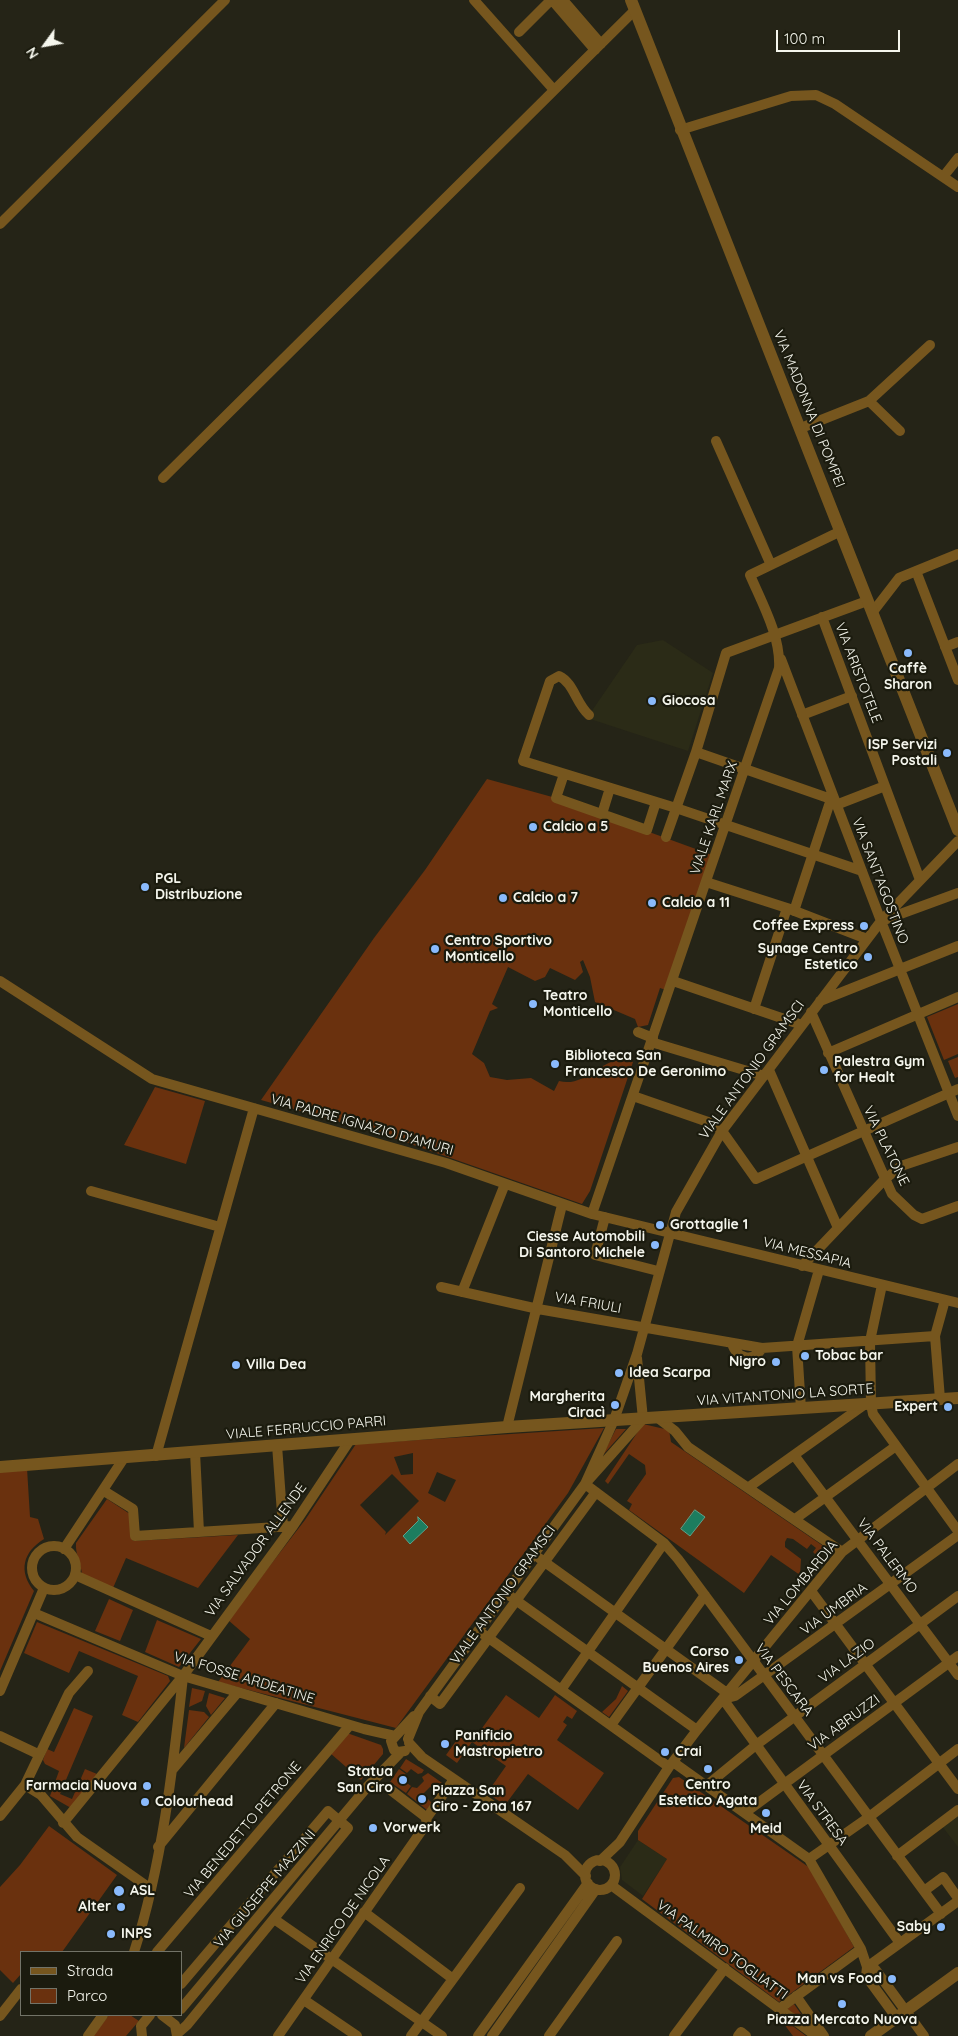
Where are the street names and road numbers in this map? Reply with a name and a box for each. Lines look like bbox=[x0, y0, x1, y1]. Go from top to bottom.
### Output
street label: VIA MADONNA DI POMPEI bbox=[770, 328, 848, 490]
street label: VIA ARISTOTELE bbox=[831, 621, 885, 725]
street label: VIALE KARL MARX bbox=[687, 759, 741, 877]
street label: VIA SANT'AGOSTINO bbox=[848, 815, 912, 947]
street label: VIALE ANTONIO GRAMSCI bbox=[696, 997, 808, 1143]
street label: VIA PADRE IGNAZIO D'AMURI bbox=[269, 1091, 455, 1159]
street label: VIA PLATONE bbox=[859, 1103, 913, 1189]
street label: VIA MESSAPIA bbox=[761, 1234, 853, 1272]
street label: VIA FRIULI bbox=[553, 1289, 623, 1317]
street label: VIA VITANTONIO LA SORTE bbox=[696, 1380, 874, 1410]
street label: VIALE FERRUCCIO PARRI bbox=[225, 1413, 387, 1443]
street label: VIA SALVADOR ALLENDE bbox=[202, 1480, 310, 1620]
street label: VIA PALERMO bbox=[853, 1515, 921, 1597]
street label: VIALE ANTONIO GRAMSCI bbox=[447, 1522, 559, 1668]
street label: VIA LOMBARDIA bbox=[761, 1537, 841, 1629]
street label: VIA UMBRIA bbox=[797, 1579, 871, 1639]
street label: VIA LAZIO bbox=[816, 1635, 878, 1687]
street label: VIA PESCARA bbox=[751, 1640, 817, 1720]
street label: VIA FOSSE ARDEATINE bbox=[171, 1649, 317, 1707]
street label: VIA ABRUZZI bbox=[805, 1691, 883, 1755]
street label: VIA BENEDETTO PETRONE bbox=[181, 1758, 305, 1902]
street label: VIA STRESA bbox=[793, 1777, 851, 1849]
street label: VIA GIUSEPPE MAZZINI bbox=[211, 1827, 319, 1951]
street label: VIA ENRICO DE NICOLA bbox=[292, 1853, 394, 1987]
street label: VIA PALMIRO TOGLIATTI bbox=[653, 1897, 791, 2003]

